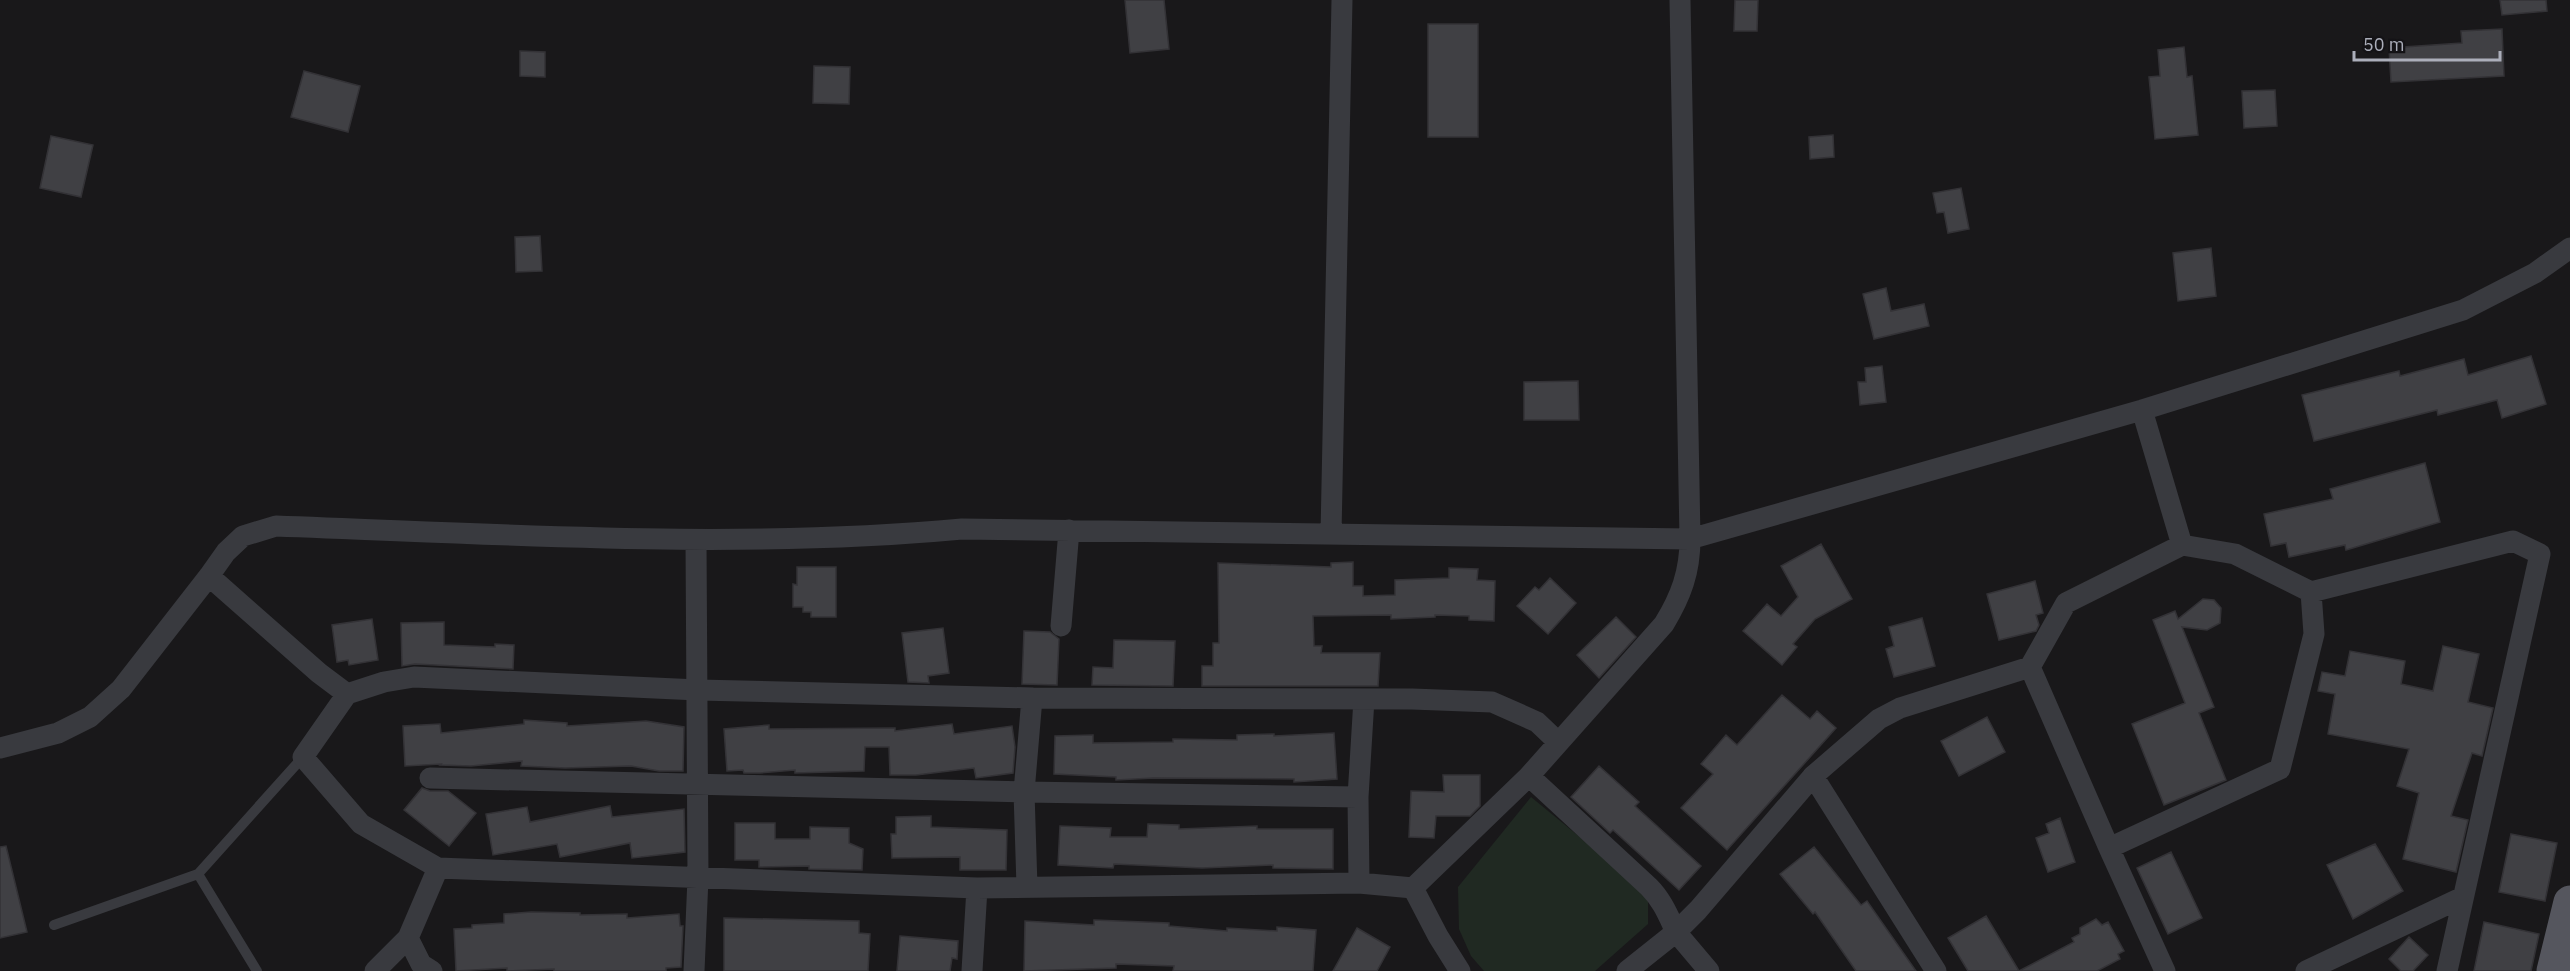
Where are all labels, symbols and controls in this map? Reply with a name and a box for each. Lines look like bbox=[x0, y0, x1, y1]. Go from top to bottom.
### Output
scale bar bbox=[2354, 24, 2500, 62]
text: 50 m bbox=[2363, 33, 2405, 56]

